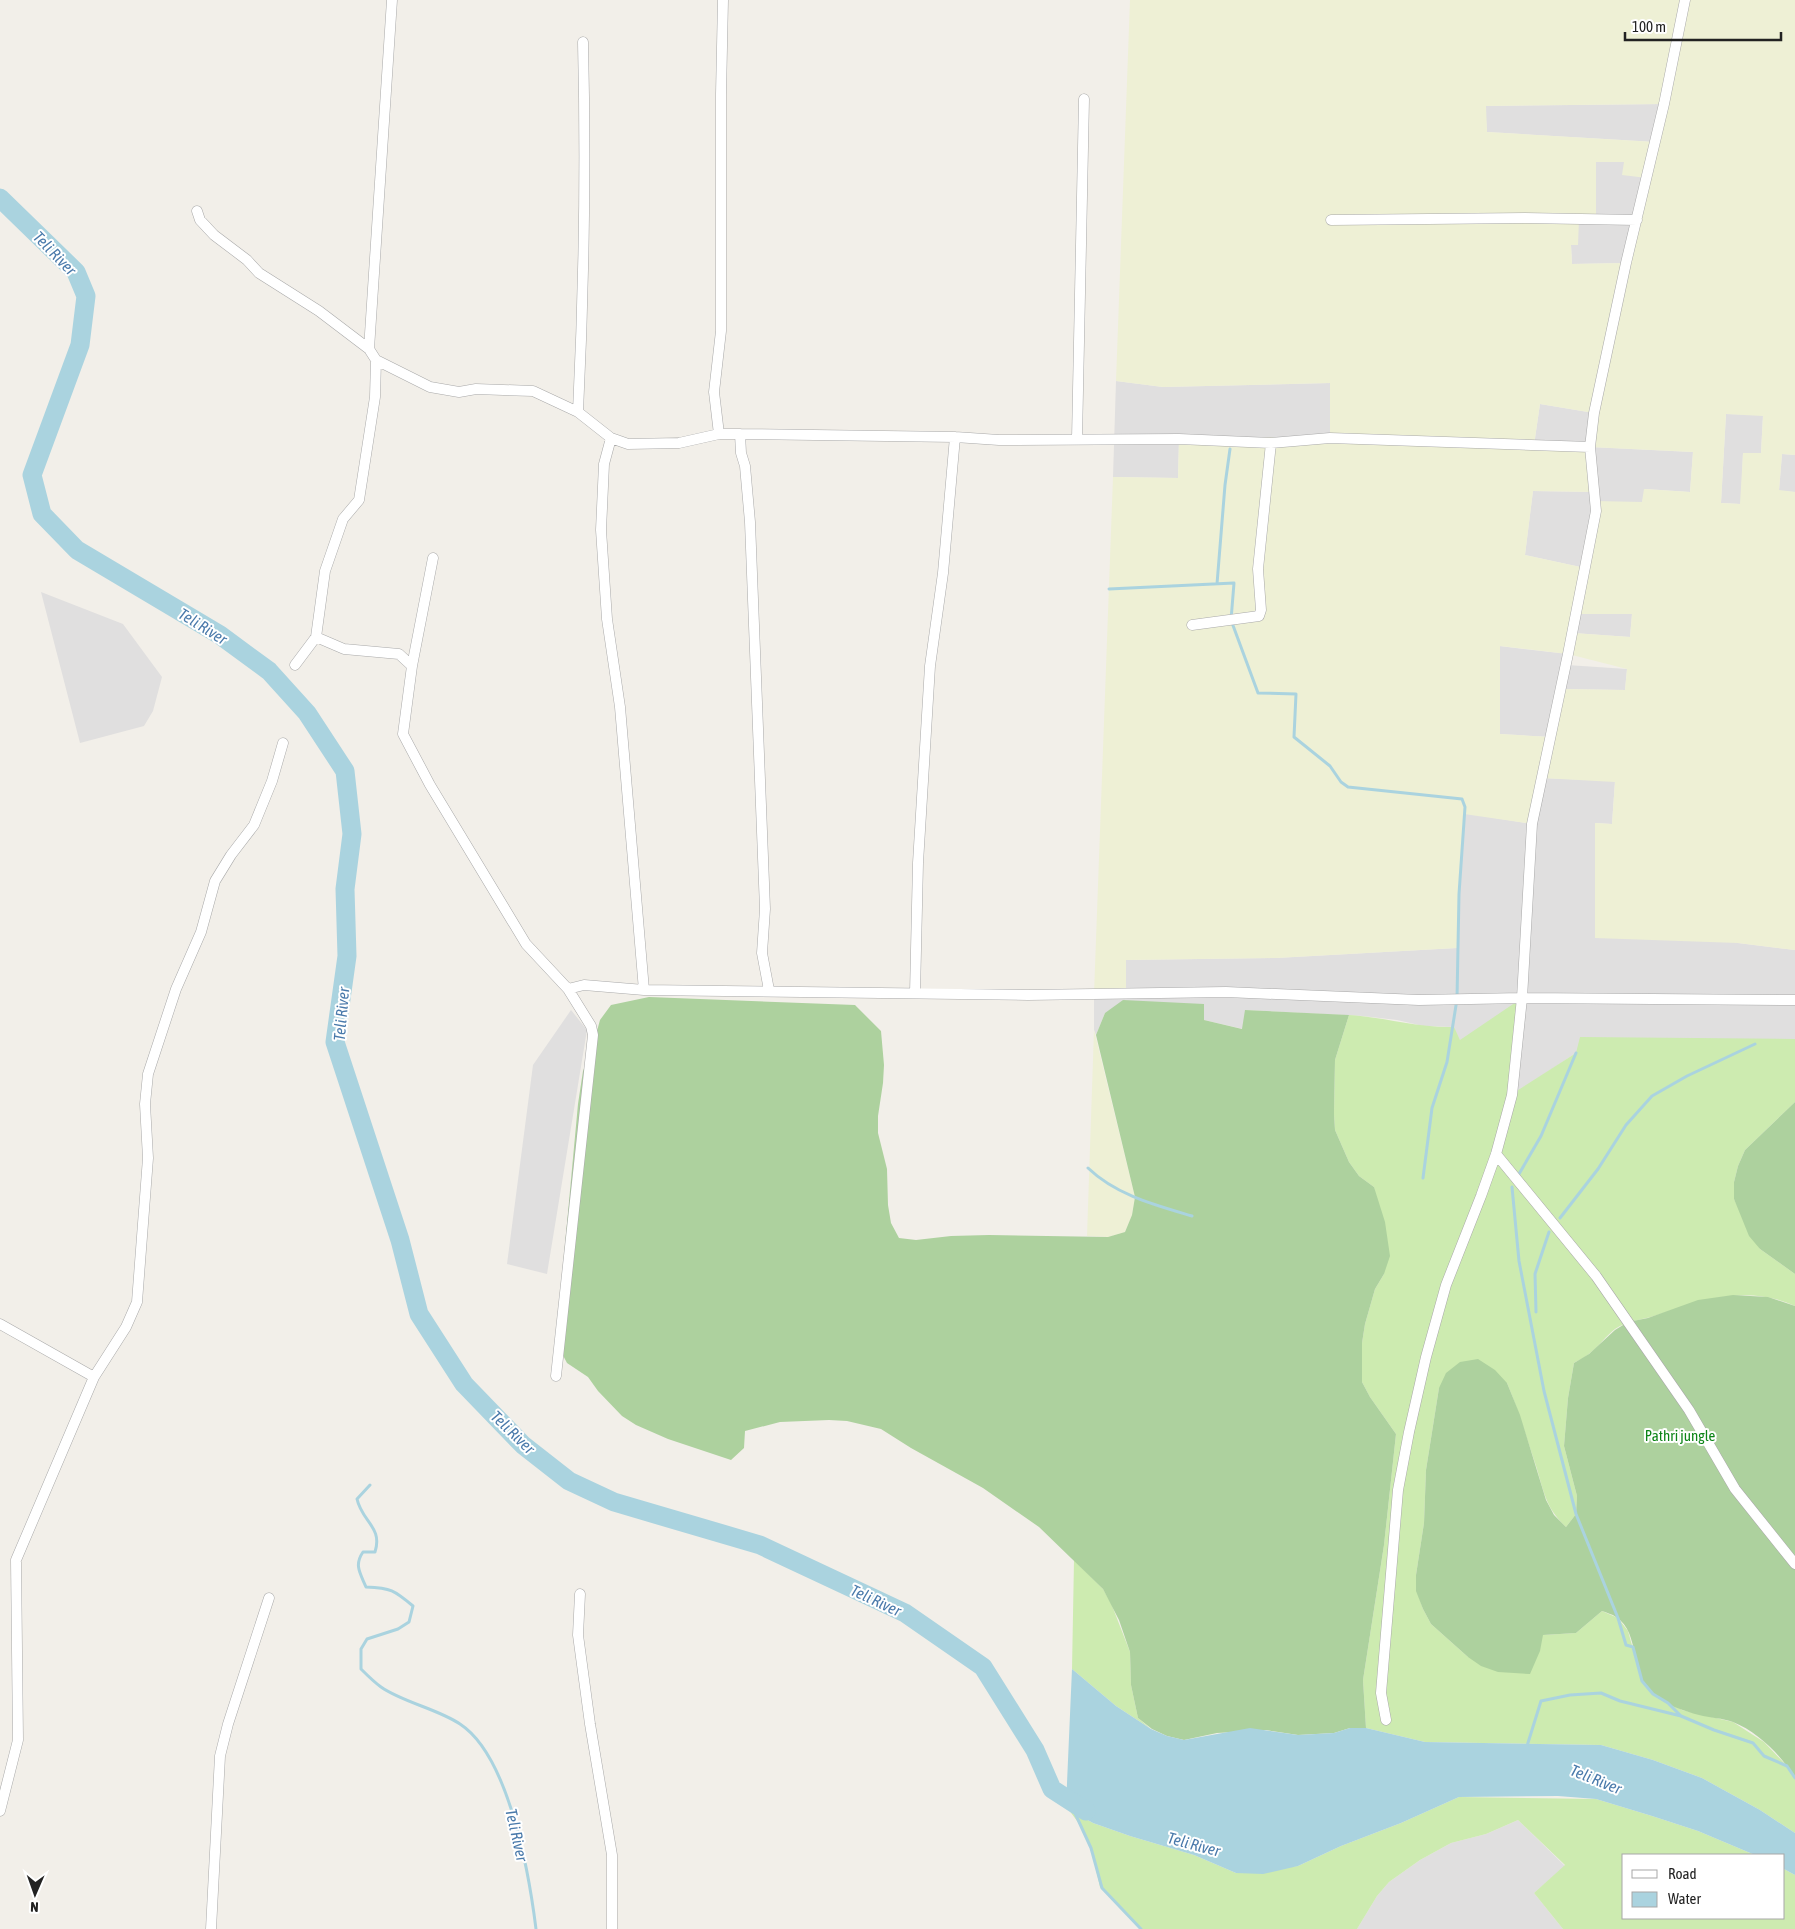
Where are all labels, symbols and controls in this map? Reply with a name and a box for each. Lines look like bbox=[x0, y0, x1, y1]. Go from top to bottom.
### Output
scale bar bbox=[1625, 10, 1781, 42]
text: 100 m bbox=[1632, 18, 1666, 35]
water label: Teli River bbox=[30, 227, 81, 279]
water label: Teli River bbox=[176, 604, 232, 648]
water label: Teli River bbox=[330, 985, 352, 1041]
water label: Teli River bbox=[487, 1407, 539, 1458]
park label: Pathri jungle bbox=[1645, 1427, 1715, 1444]
water label: Teli River bbox=[848, 1581, 905, 1620]
water label: Teli River bbox=[1568, 1761, 1625, 1798]
water label: Teli River bbox=[502, 1807, 532, 1864]
water label: Teli River bbox=[1166, 1828, 1223, 1860]
legend bbox=[1622, 1854, 1785, 1919]
text: Road bbox=[1668, 1865, 1697, 1882]
north arrow bbox=[10, 1869, 60, 1919]
text: Water bbox=[1668, 1890, 1701, 1907]
text: N bbox=[30, 1899, 39, 1915]

